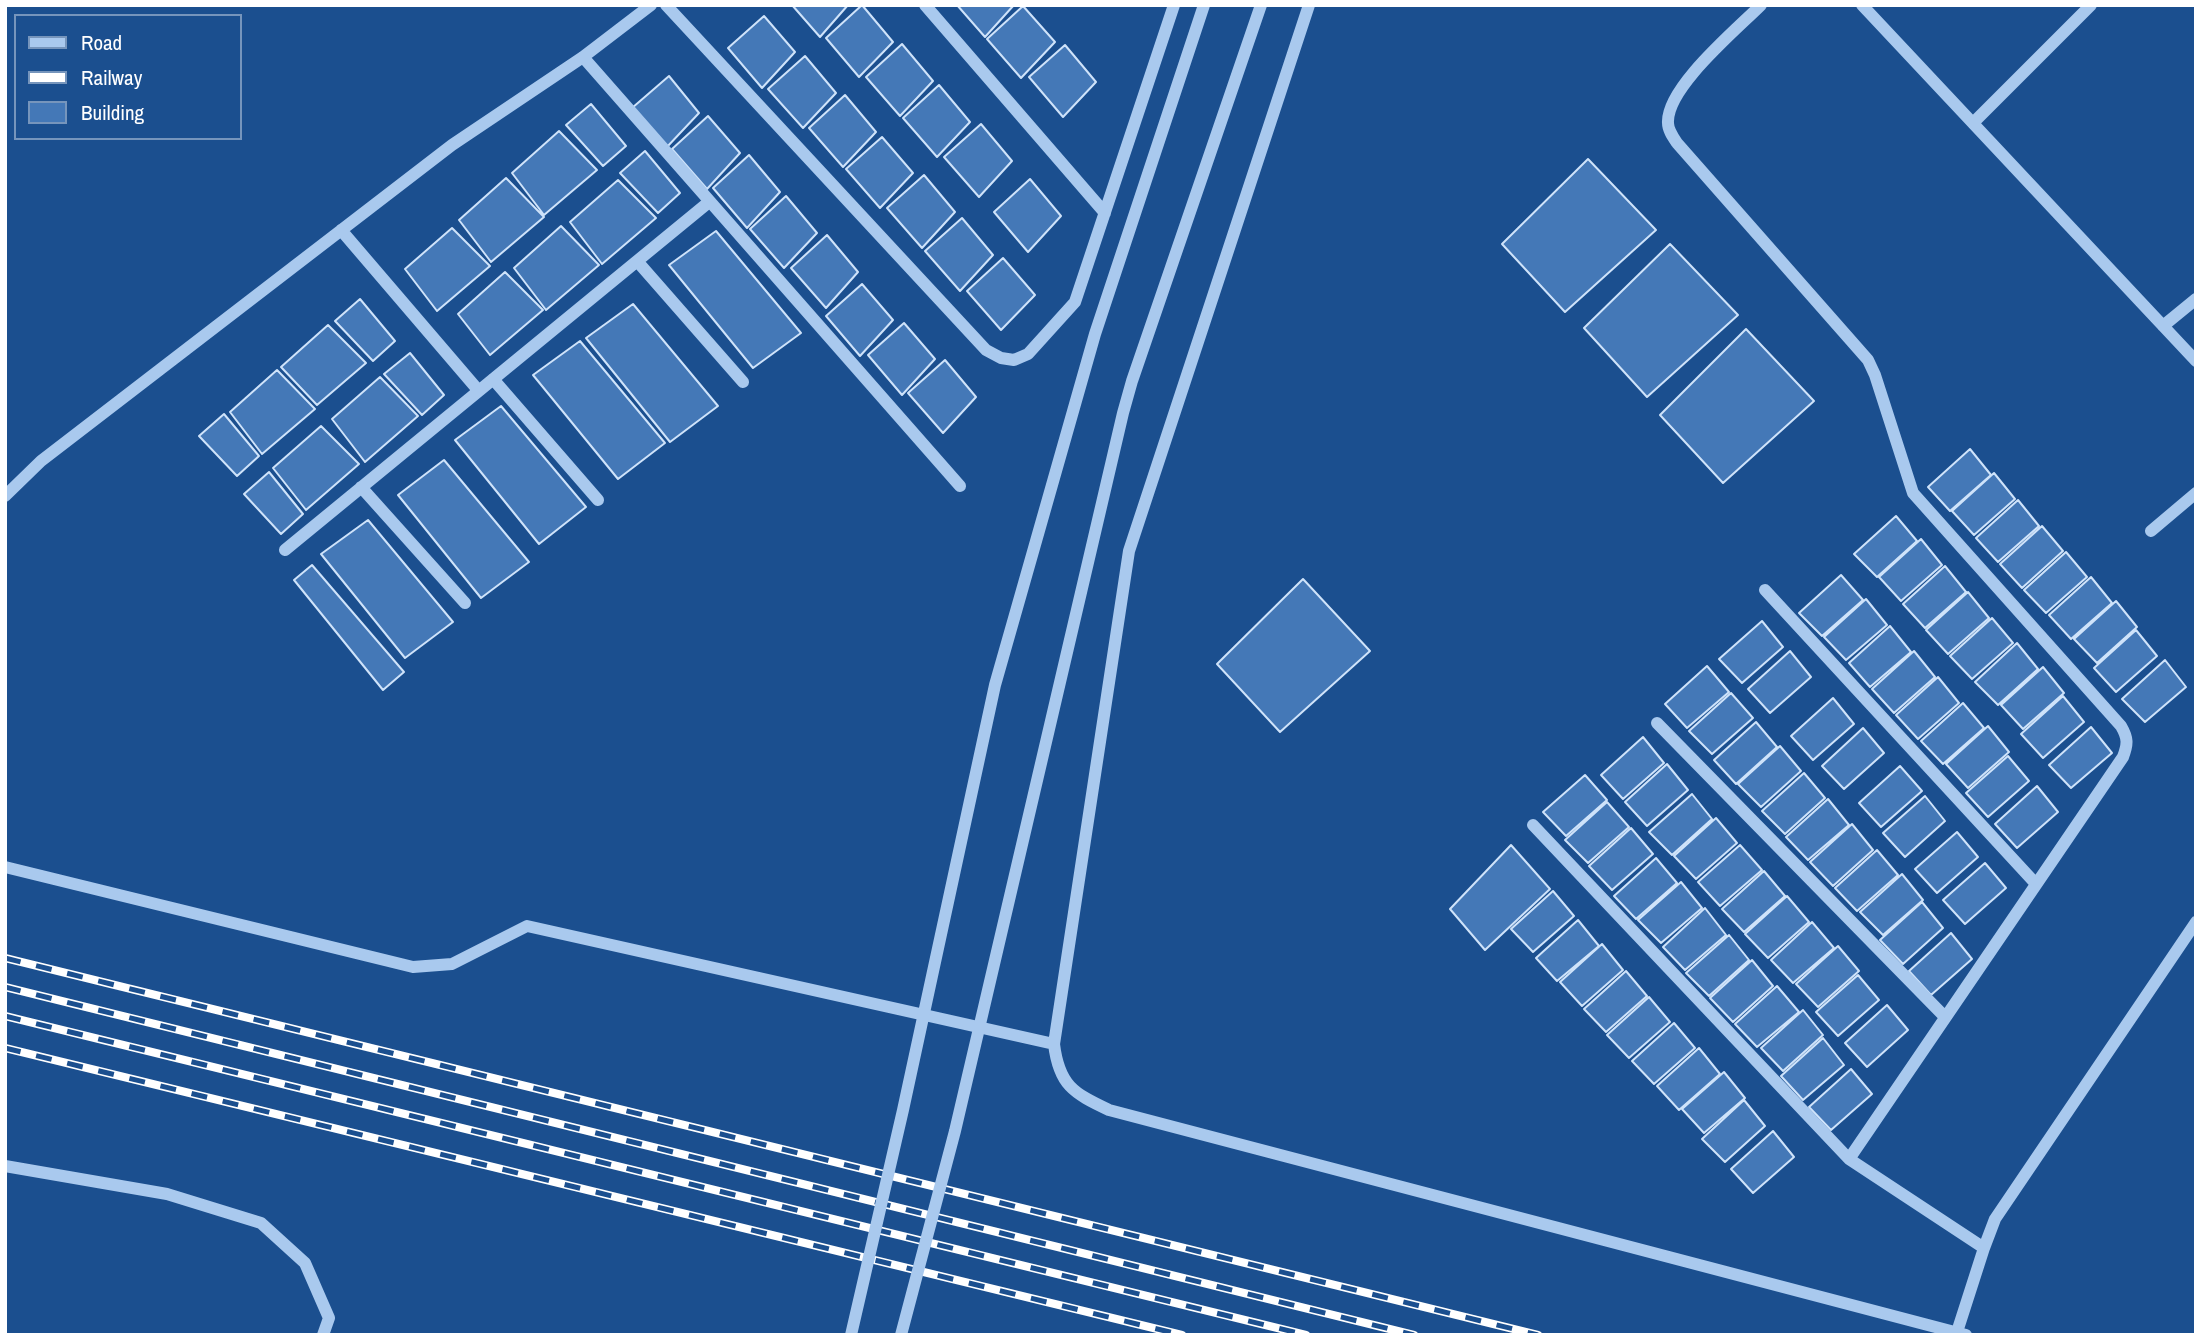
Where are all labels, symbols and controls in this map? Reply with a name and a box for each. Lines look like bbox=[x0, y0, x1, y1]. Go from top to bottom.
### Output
legend bbox=[14, 14, 242, 140]
text: Road bbox=[81, 28, 122, 57]
text: Railway bbox=[81, 63, 142, 92]
text: Building bbox=[81, 98, 144, 127]

